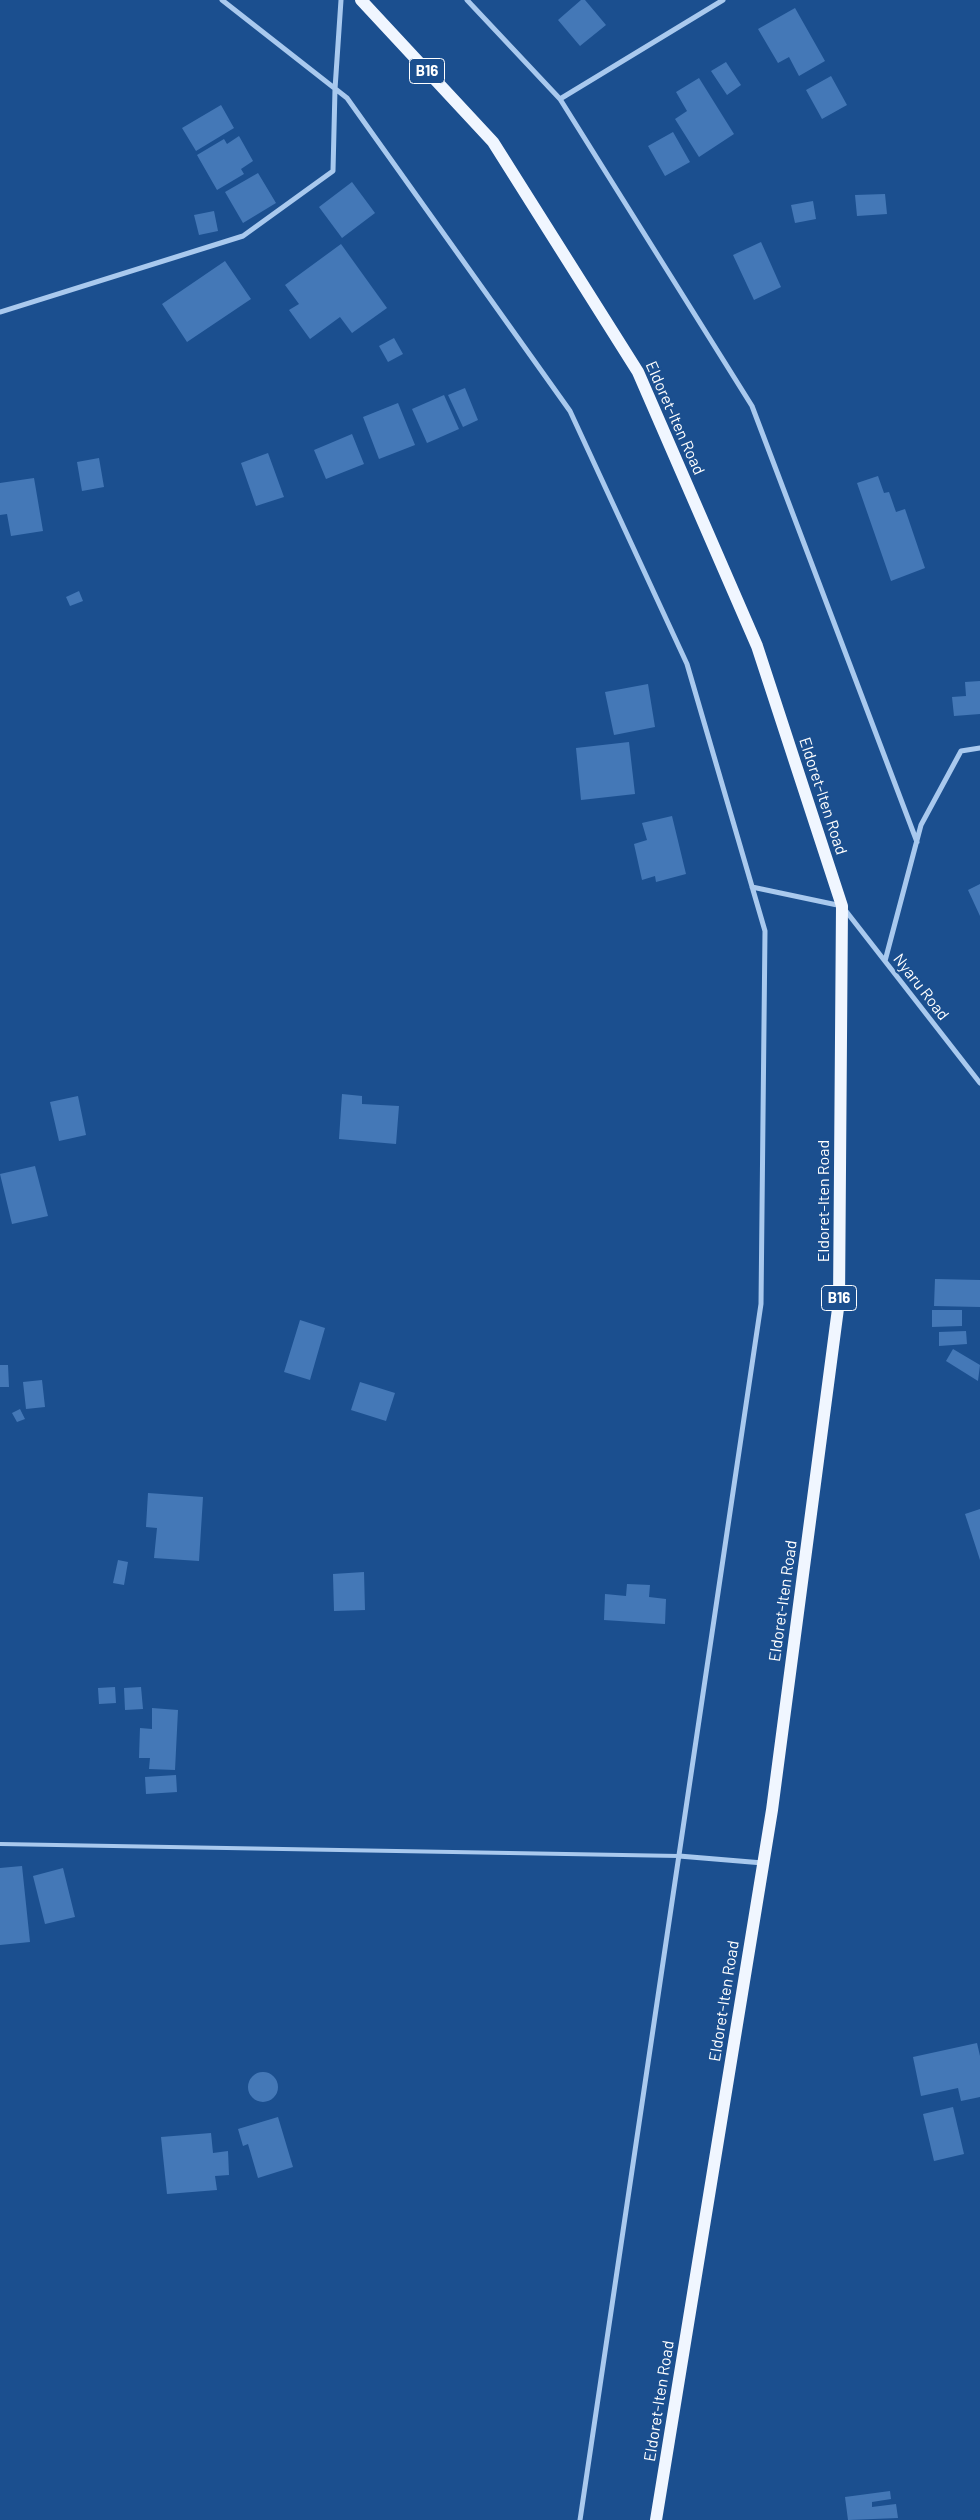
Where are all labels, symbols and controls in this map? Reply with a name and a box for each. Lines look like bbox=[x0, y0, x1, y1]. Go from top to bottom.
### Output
road number: B16 bbox=[410, 58, 444, 84]
street label: Eldoret-Iten Road bbox=[641, 358, 709, 478]
street label: Eldoret-Iten Road bbox=[795, 735, 851, 857]
street label: Nyaru Road bbox=[889, 950, 953, 1024]
street label: Eldoret-Iten Road bbox=[814, 1140, 834, 1262]
road number: B16 bbox=[822, 1286, 856, 1310]
street label: Eldoret-Iten Road bbox=[765, 1539, 801, 1663]
street label: Eldoret-Iten Road bbox=[705, 1939, 743, 2063]
street label: Eldoret-Iten Road bbox=[640, 2339, 678, 2463]

